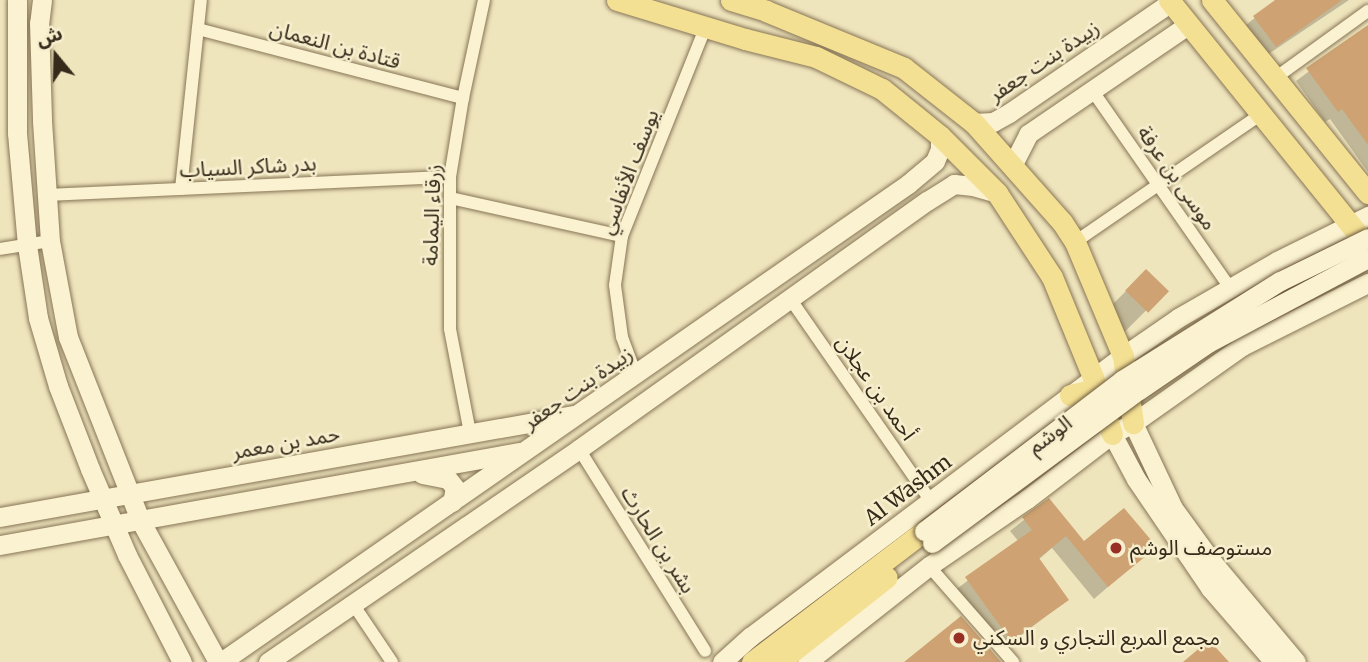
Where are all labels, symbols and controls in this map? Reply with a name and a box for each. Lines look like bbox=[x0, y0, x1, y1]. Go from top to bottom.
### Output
street label: قتادة بن النعمان bbox=[267, 15, 403, 75]
street label: زبيدة بنت جعفر bbox=[984, 15, 1104, 107]
north arrow bbox=[21, 21, 91, 91]
text: ش bbox=[33, 21, 65, 52]
street label: يوسف الأنفاسي bbox=[594, 106, 664, 238]
street label: موسى بن عرفة bbox=[1132, 121, 1222, 235]
street label: بدر شاكر السياب bbox=[179, 151, 317, 183]
street label: زرقاء اليمامة bbox=[418, 164, 446, 266]
street label: أحمد بن عجلان bbox=[831, 331, 921, 445]
street label: زبيدة بنت جعفر bbox=[518, 341, 638, 435]
street label: الوشم bbox=[1023, 410, 1077, 460]
street label: حمد بن معمر bbox=[230, 421, 342, 465]
street label: Al Washm bbox=[859, 449, 957, 531]
street label: بشر بن الحارث bbox=[615, 482, 701, 598]
place label: مستوصف الوشم bbox=[1130, 535, 1272, 561]
marker: مستوصف الوشم bbox=[1108, 540, 1124, 556]
place label: مجمع المربع التجاري و السكني bbox=[973, 625, 1220, 651]
marker: مجمع المربع التجاري و السكني bbox=[951, 630, 967, 646]

